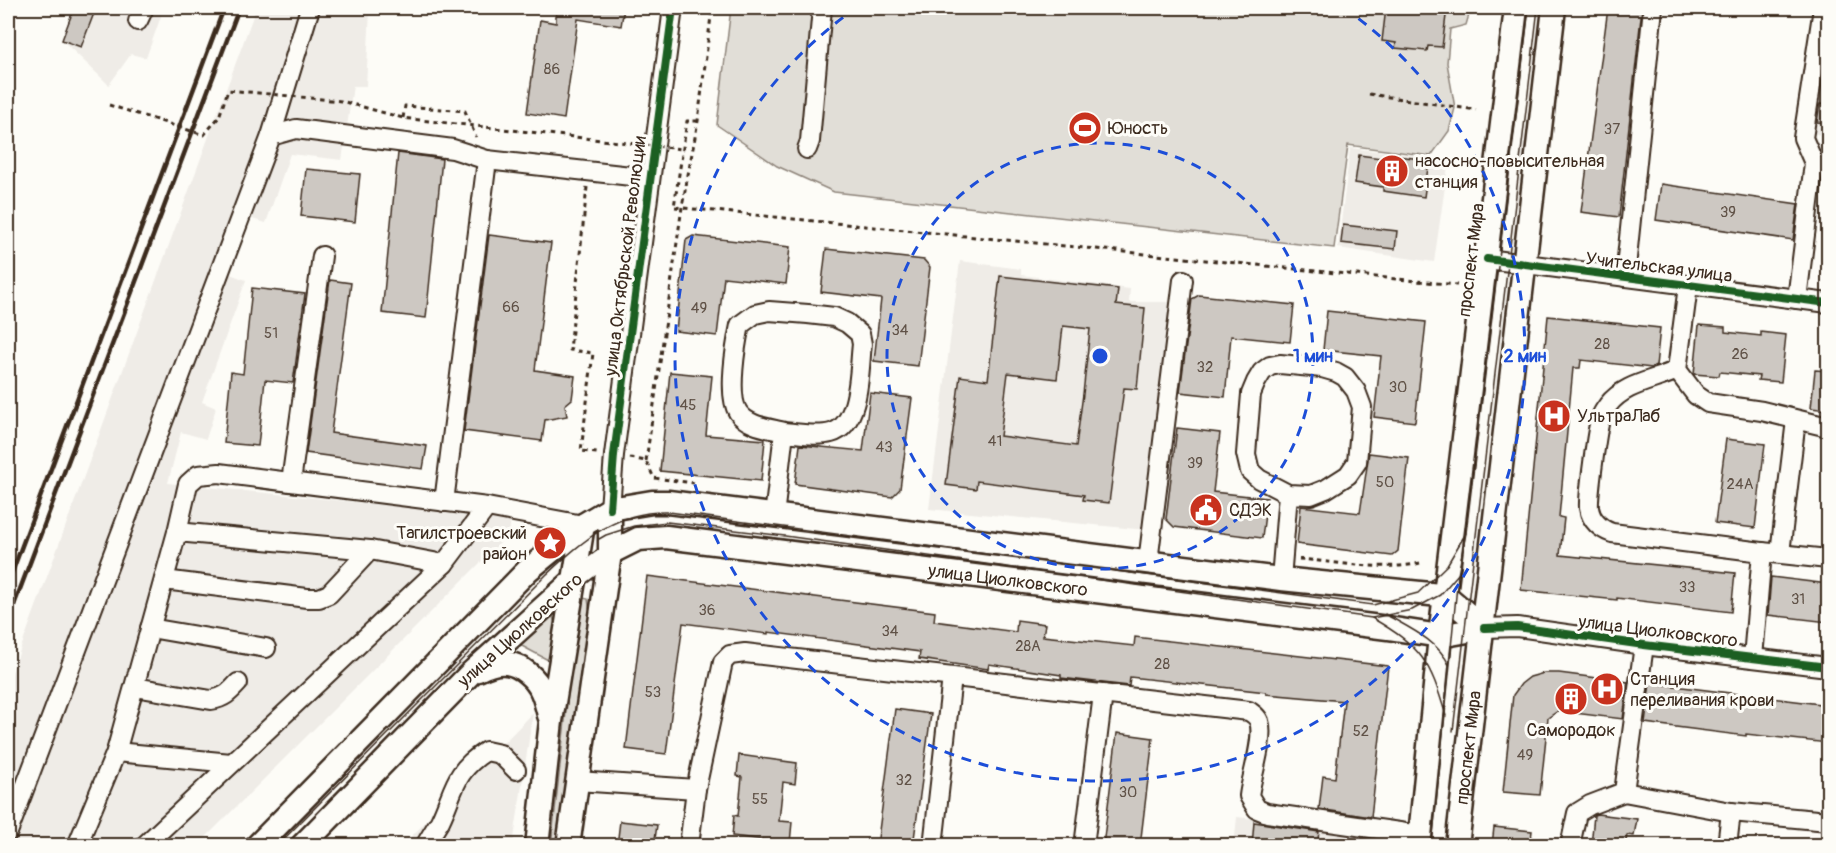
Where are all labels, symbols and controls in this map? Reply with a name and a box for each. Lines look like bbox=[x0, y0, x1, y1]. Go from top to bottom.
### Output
house number: 86 bbox=[544, 60, 560, 79]
sports icon: Юность bbox=[1067, 110, 1103, 146]
place label: Юность bbox=[1108, 117, 1168, 140]
house number: 37 bbox=[1604, 120, 1620, 139]
street label: улица Октябрьской Революции bbox=[599, 135, 652, 378]
place label: насосно-повысительная станция bbox=[1415, 150, 1605, 194]
building icon: насосно-повысительная станция bbox=[1374, 153, 1410, 189]
street label: проспект Мира bbox=[1453, 202, 1490, 318]
house number: 39 bbox=[1720, 203, 1736, 222]
street label: Учительская улица bbox=[1584, 247, 1734, 288]
house number: 66 bbox=[502, 298, 520, 317]
house number: 49 bbox=[691, 299, 707, 318]
house number: 34 bbox=[891, 321, 909, 340]
house number: 51 bbox=[264, 324, 278, 343]
house number: 28 bbox=[1594, 335, 1610, 354]
text: 1 мин bbox=[1293, 345, 1333, 368]
text: 2 мин bbox=[1504, 345, 1546, 368]
house number: 26 bbox=[1731, 345, 1749, 364]
centre of rings bbox=[1090, 346, 1110, 366]
house number: 32 bbox=[1197, 358, 1213, 377]
house number: 30 bbox=[1389, 378, 1407, 397]
house number: 45 bbox=[680, 396, 696, 415]
hospital icon: УльтраЛаб bbox=[1536, 398, 1572, 434]
place label: УльтраЛаб bbox=[1577, 405, 1660, 428]
house number: 41 bbox=[988, 432, 1002, 451]
house number: 43 bbox=[875, 438, 893, 457]
house number: 39 bbox=[1187, 454, 1203, 473]
house number: 50 bbox=[1376, 473, 1394, 492]
house number: 24А bbox=[1727, 475, 1754, 494]
public building icon: СДЭК bbox=[1188, 492, 1224, 528]
place label: СДЭК bbox=[1229, 499, 1272, 522]
place label: Тагилстроевский район bbox=[396, 522, 527, 566]
place icon: Тагилстроевский район bbox=[532, 525, 568, 561]
street label: улица Циолковского bbox=[926, 559, 1089, 602]
street label: улица Циолковского bbox=[452, 568, 588, 693]
house number: 33 bbox=[1679, 578, 1695, 597]
house number: 31 bbox=[1791, 590, 1805, 609]
house number: 36 bbox=[698, 601, 716, 620]
street label: улица Циолковского bbox=[1576, 610, 1739, 653]
house number: 34 bbox=[881, 622, 899, 641]
house number: 28А bbox=[1015, 637, 1041, 656]
house number: 28 bbox=[1154, 655, 1170, 674]
place label: Станция переливания крови bbox=[1630, 668, 1774, 712]
hospital icon: Станция переливания крови bbox=[1589, 671, 1625, 707]
building icon: Самородок bbox=[1553, 681, 1589, 717]
house number: 53 bbox=[645, 683, 661, 702]
street label: проспект Мира bbox=[1451, 689, 1487, 806]
place label: Самородок bbox=[1527, 719, 1615, 742]
house number: 52 bbox=[1353, 722, 1369, 741]
house number: 49 bbox=[1517, 746, 1533, 765]
house number: 32 bbox=[896, 771, 912, 790]
house number: 30 bbox=[1119, 783, 1137, 802]
house number: 55 bbox=[752, 790, 768, 809]

